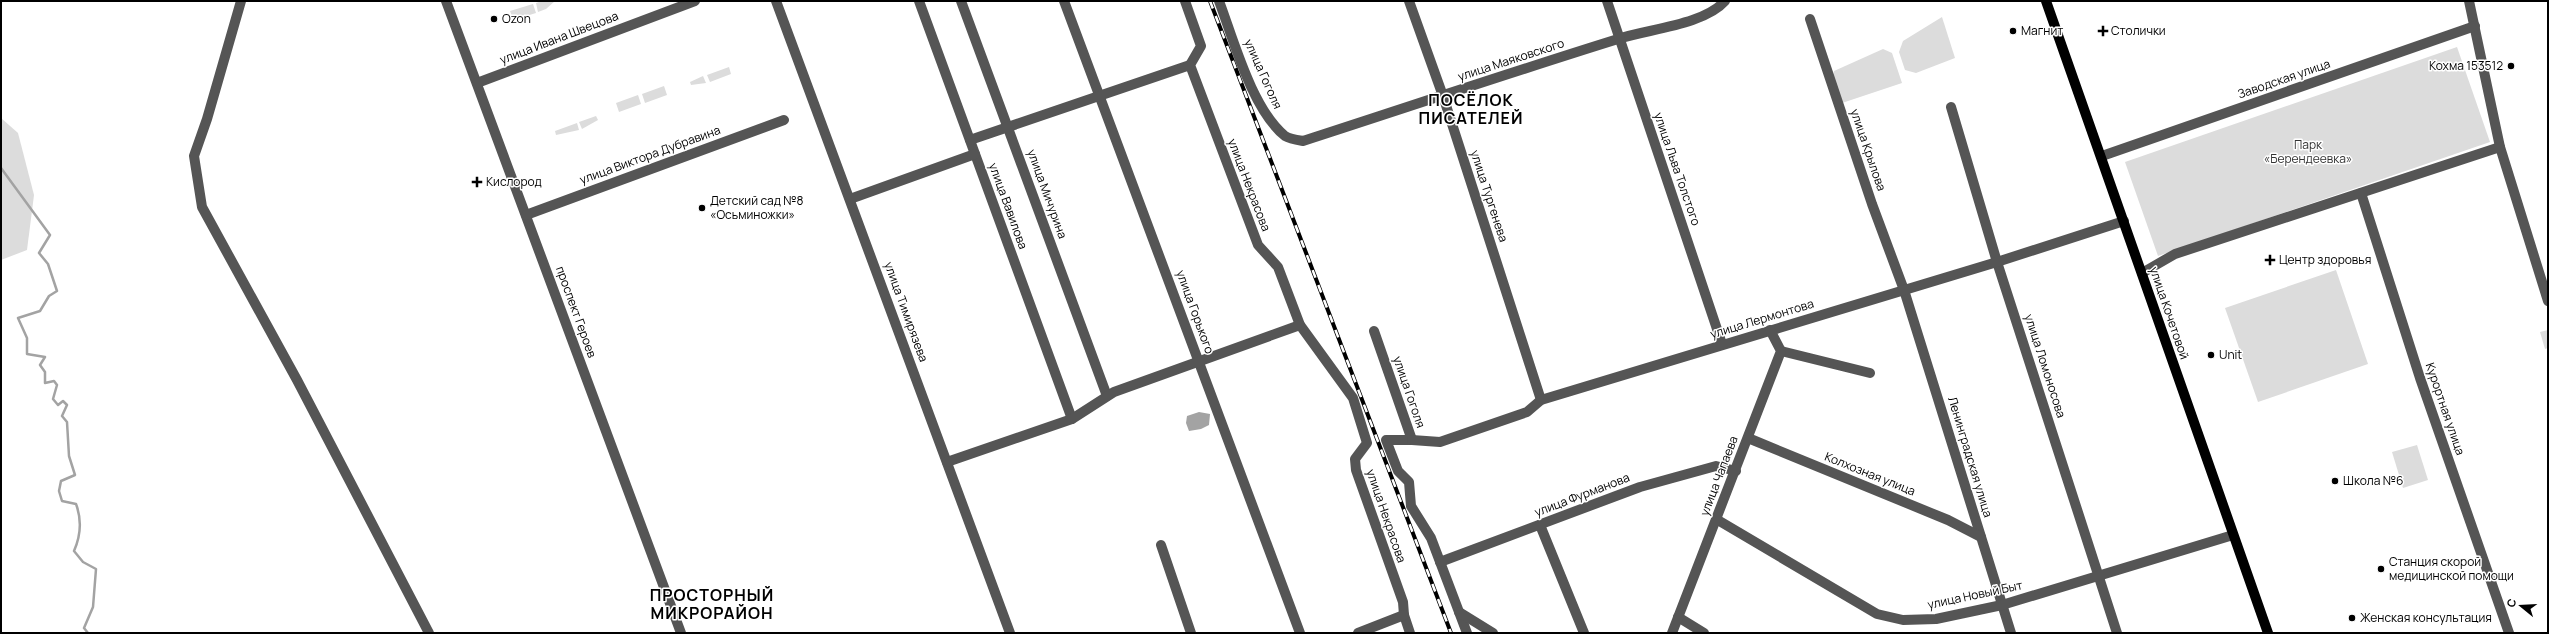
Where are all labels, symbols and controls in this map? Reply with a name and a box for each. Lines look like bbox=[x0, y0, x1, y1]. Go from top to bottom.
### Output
street label: улица Ивана Швецова bbox=[497, 7, 621, 68]
place label: Ozon bbox=[502, 10, 531, 27]
marker: Ozon bbox=[489, 14, 499, 24]
place label: Магнит bbox=[2021, 22, 2063, 39]
place label: Столички bbox=[2111, 22, 2166, 39]
marker: Магнит bbox=[2008, 26, 2018, 36]
marker: Столички bbox=[2098, 26, 2108, 36]
street label: улица Маяковского bbox=[1455, 34, 1566, 85]
street label: улица Гоголя bbox=[1240, 36, 1286, 111]
street label: Заводская улица bbox=[2235, 55, 2332, 102]
place label: Кохма 153512 bbox=[2429, 57, 2503, 74]
marker: Кохма 153512 bbox=[2506, 61, 2516, 71]
district label: ПОСЁЛОК ПИСАТЕЛЕЙ bbox=[1419, 89, 1523, 129]
street label: улица Крылова bbox=[1846, 107, 1890, 193]
street label: улица Льва Толстого bbox=[1650, 110, 1705, 228]
street label: улица Виктора Дубравина bbox=[577, 121, 723, 188]
street label: улица Некрасова bbox=[1224, 136, 1275, 234]
park label: Парк «Берендеевка» bbox=[2264, 136, 2352, 167]
street label: улица Мичурина bbox=[1023, 147, 1071, 241]
street label: улица Тургенева bbox=[1467, 148, 1512, 244]
street label: улица Вавилова bbox=[985, 160, 1032, 251]
place label: Кислород bbox=[486, 173, 542, 190]
marker: Кислород bbox=[471, 176, 483, 188]
place label: Детский сад №8 «Осьминожки» bbox=[710, 192, 804, 223]
marker: Детский сад №8 «Осьминожки» bbox=[697, 203, 707, 213]
place label: Центр здоровья bbox=[2279, 251, 2371, 268]
marker: Центр здоровья bbox=[2264, 254, 2276, 266]
street label: улица Тимирязева bbox=[880, 259, 932, 364]
street label: проспект Героев bbox=[552, 264, 601, 360]
street label: улица Кочетовой bbox=[2146, 264, 2193, 361]
street label: улица Горького bbox=[1172, 268, 1218, 356]
street label: улица Лермонтова bbox=[1708, 295, 1816, 342]
street label: улица Ломоносова bbox=[2021, 312, 2070, 420]
place label: Unit bbox=[2219, 346, 2242, 363]
marker: Unit bbox=[2206, 350, 2216, 360]
street label: улица Гоголя bbox=[1389, 354, 1430, 430]
street label: Курортная улица bbox=[2422, 360, 2469, 457]
street label: Ленинградская улица bbox=[1944, 395, 1997, 519]
street label: улица Чапаева bbox=[1695, 433, 1742, 518]
street label: Колхозная улица bbox=[1822, 448, 1918, 499]
street label: улица Некрасова bbox=[1362, 467, 1410, 565]
street label: улица Фурманова bbox=[1532, 469, 1632, 520]
place label: Школа №6 bbox=[2343, 472, 2404, 489]
marker: Школа №6 bbox=[2330, 476, 2340, 486]
place label: Станция скорой медицинской помощи bbox=[2389, 553, 2514, 584]
marker: Станция скорой медицинской помощи bbox=[2376, 564, 2386, 574]
street label: улица Новый Быт bbox=[1926, 576, 2024, 613]
district label: ПРОСТОРНЫЙ МИКРОРАЙОН bbox=[650, 584, 774, 624]
north arrow bbox=[2501, 586, 2541, 626]
text: С bbox=[2503, 597, 2519, 609]
place label: Женская консультация bbox=[2360, 609, 2492, 626]
marker: Женская консультация bbox=[2347, 613, 2357, 623]

